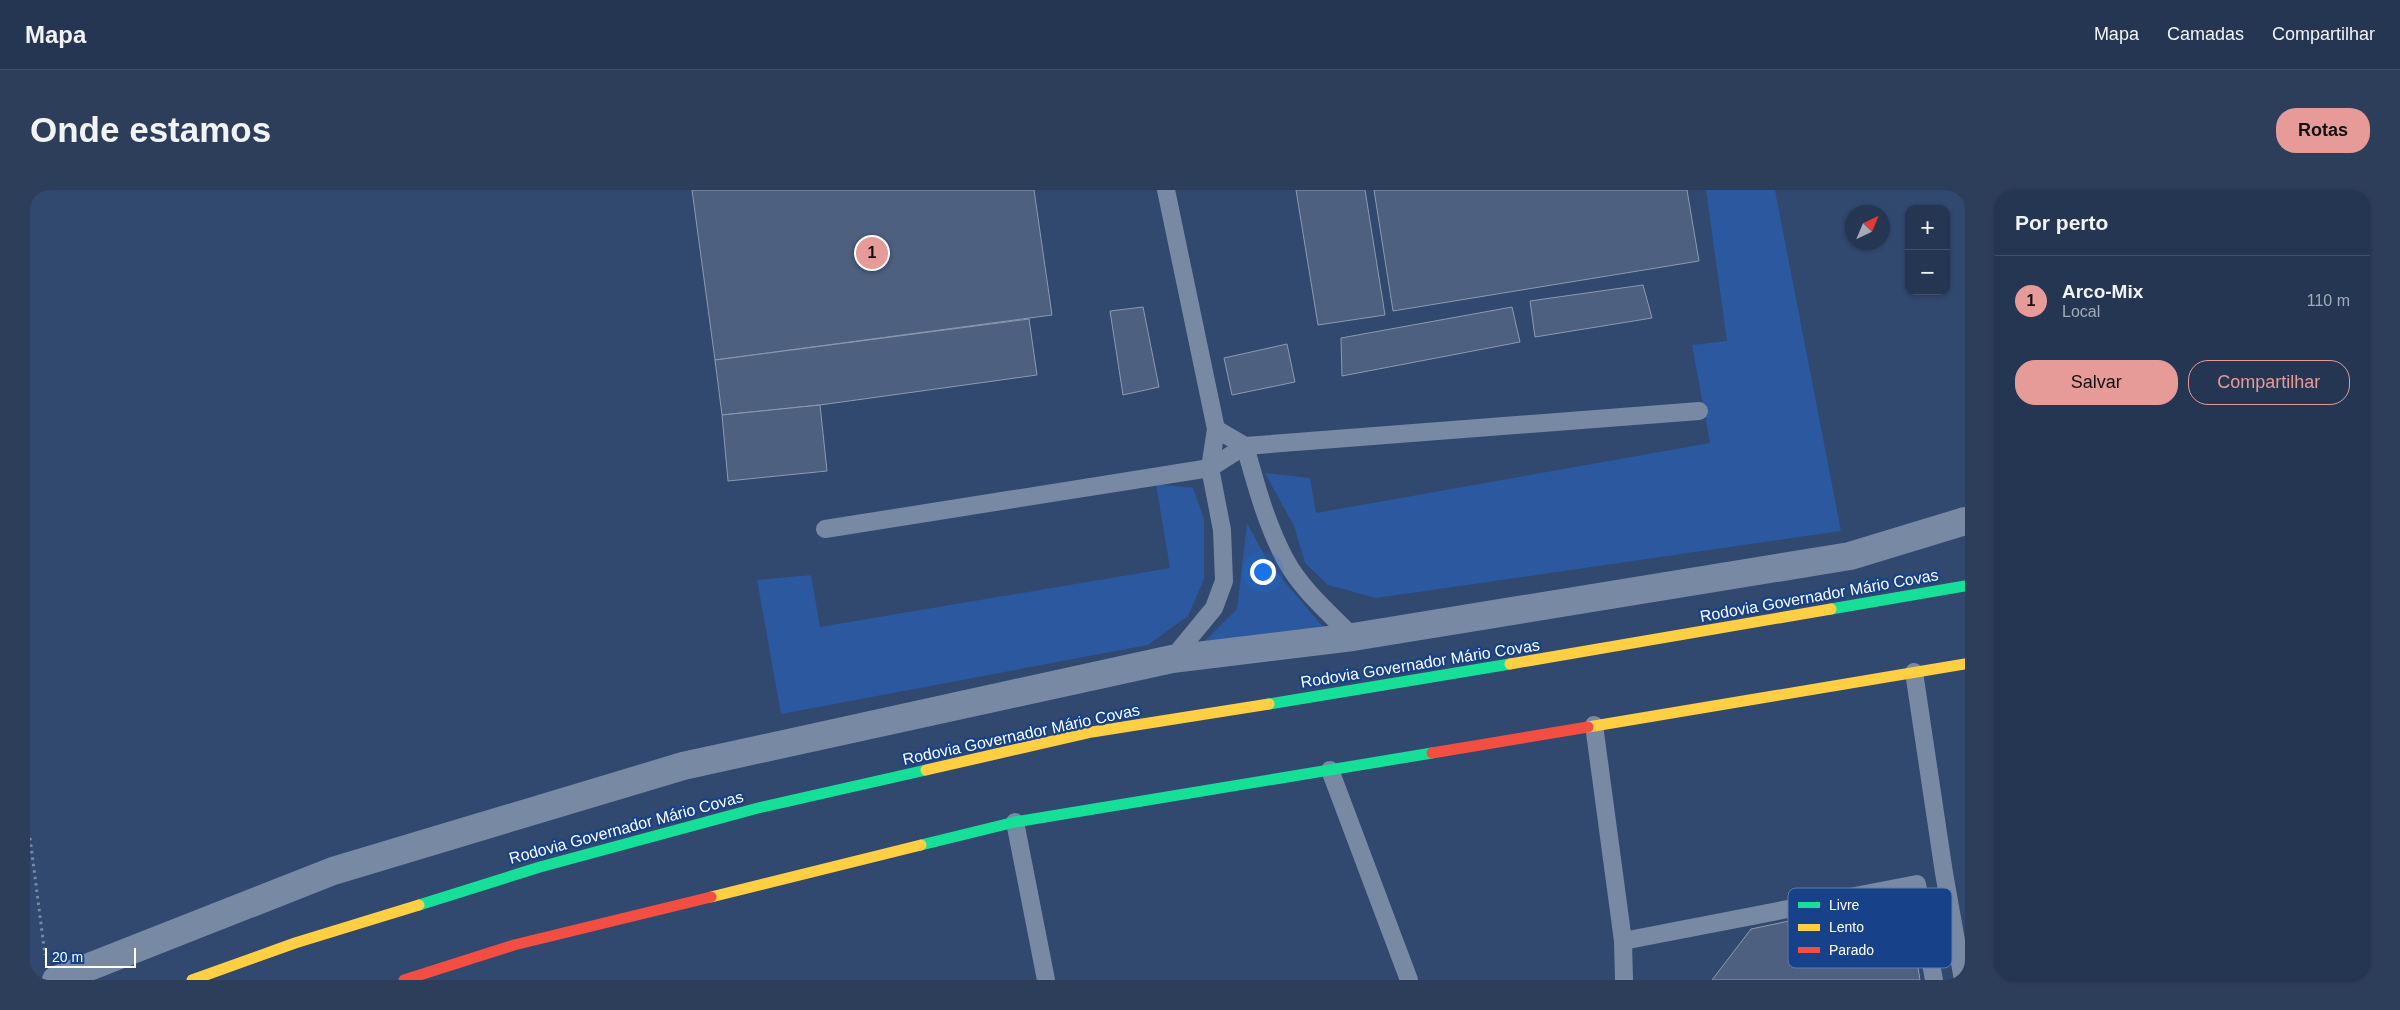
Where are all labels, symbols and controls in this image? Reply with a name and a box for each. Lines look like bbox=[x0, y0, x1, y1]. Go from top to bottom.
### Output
text: Mapa bbox=[25, 21, 86, 48]
text: Mapa bbox=[2094, 24, 2139, 44]
text: Camadas bbox=[2167, 24, 2244, 44]
text: Compartilhar bbox=[2272, 24, 2375, 44]
button: Rotas bbox=[2276, 108, 2370, 153]
text: Onde estamos bbox=[30, 110, 271, 149]
north arrow bbox=[1845, 205, 1890, 250]
map controls bbox=[1905, 205, 1950, 295]
button: + bbox=[1905, 205, 1950, 250]
text: Por perto bbox=[2015, 211, 2108, 234]
pin: 1 bbox=[856, 234, 888, 272]
button: − bbox=[1905, 250, 1950, 295]
text: Arco-Mix bbox=[2062, 281, 2143, 302]
text: 1 bbox=[2027, 292, 2035, 309]
text: 110 m bbox=[2307, 292, 2350, 309]
text: Local bbox=[2062, 303, 2100, 320]
button: Salvar bbox=[2015, 360, 2178, 405]
button: Compartilhar bbox=[2188, 360, 2350, 405]
your location bbox=[1250, 559, 1276, 585]
street label: Rodovia Governador Mário Covas bbox=[1699, 566, 1940, 625]
street label: Rodovia Governador Mário Covas bbox=[1299, 636, 1541, 691]
street label: Rodovia Governador Mário Covas bbox=[901, 701, 1141, 768]
street label: Rodovia Governador Mário Covas bbox=[507, 788, 745, 867]
legend bbox=[1788, 888, 1952, 968]
text: Livre bbox=[1829, 897, 1860, 913]
text: Lento bbox=[1829, 919, 1864, 935]
text: Parado bbox=[1829, 942, 1874, 958]
scale bar bbox=[45, 945, 136, 968]
text: 20 m bbox=[52, 949, 83, 965]

